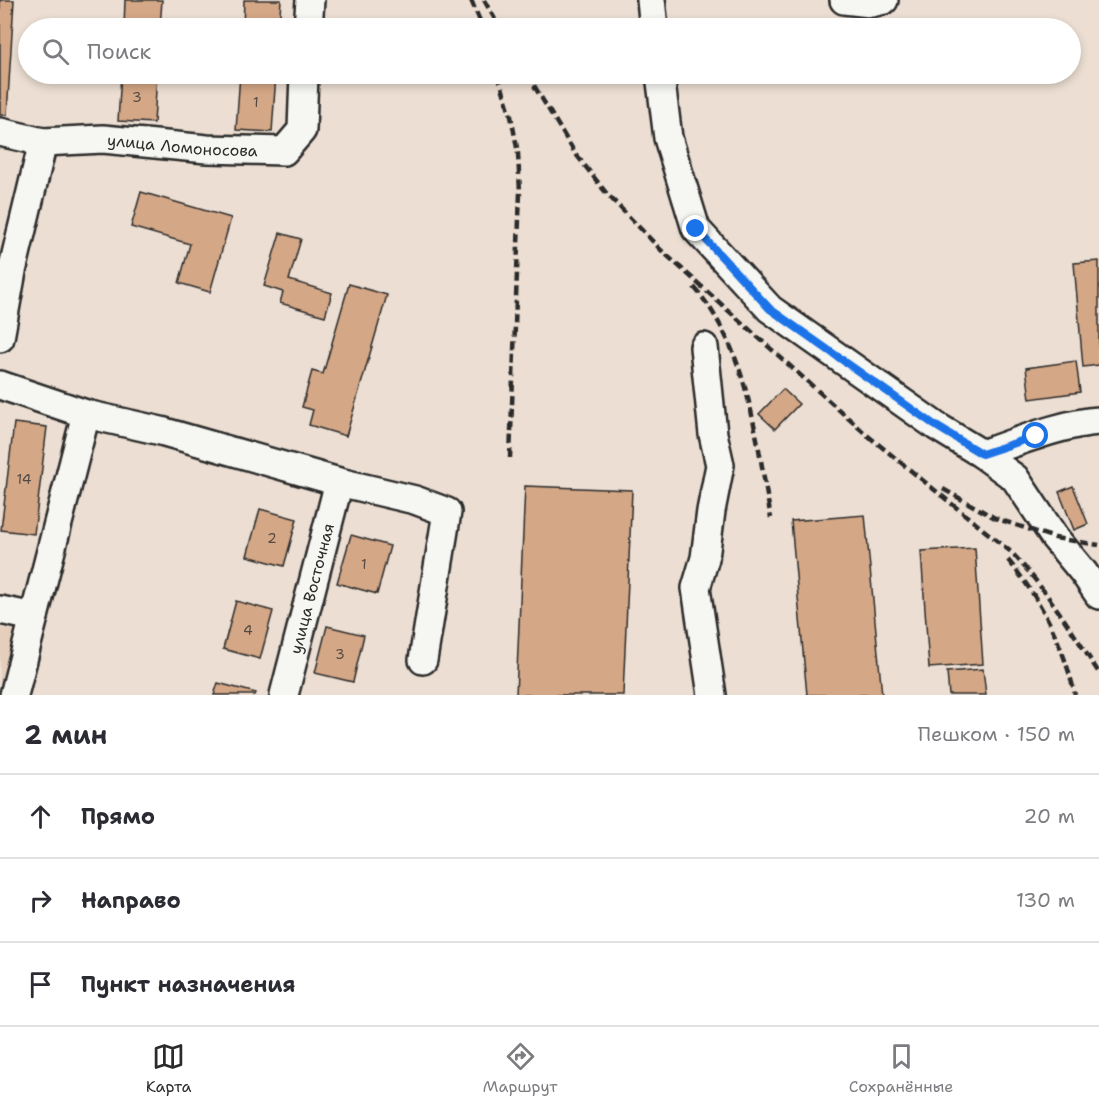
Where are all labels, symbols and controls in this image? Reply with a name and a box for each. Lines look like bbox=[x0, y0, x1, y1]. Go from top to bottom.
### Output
search box bbox=[18, 18, 1081, 84]
icon: search bbox=[39, 35, 72, 68]
text: Поиск bbox=[87, 37, 151, 66]
house number: 3 bbox=[132, 88, 142, 106]
house number: 1 bbox=[253, 93, 259, 111]
street label: улица Ломоносова bbox=[106, 129, 258, 161]
route end bbox=[682, 215, 708, 241]
route start bbox=[1022, 422, 1048, 448]
house number: 14 bbox=[16, 470, 32, 488]
street label: улица Восточная bbox=[285, 521, 339, 656]
house number: 2 bbox=[267, 529, 277, 547]
house number: 1 bbox=[361, 555, 367, 573]
house number: 4 bbox=[243, 621, 253, 639]
house number: 3 bbox=[335, 645, 345, 663]
text: 2 мин bbox=[24, 717, 107, 752]
text: Пешком · 150 m bbox=[918, 721, 1075, 747]
icon: ahead bbox=[24, 800, 57, 833]
text: Прямо bbox=[81, 802, 155, 831]
text: 20 m bbox=[1024, 803, 1075, 829]
icon: right bbox=[24, 884, 57, 917]
text: Направо bbox=[81, 886, 181, 915]
text: 130 m bbox=[1016, 887, 1075, 913]
icon: arrive bbox=[24, 968, 57, 1001]
text: Пункт назначения bbox=[81, 970, 295, 999]
tab: Карта bbox=[146, 1040, 191, 1097]
tab: Маршрут bbox=[483, 1040, 557, 1097]
tab: Сохранённые bbox=[849, 1040, 953, 1097]

